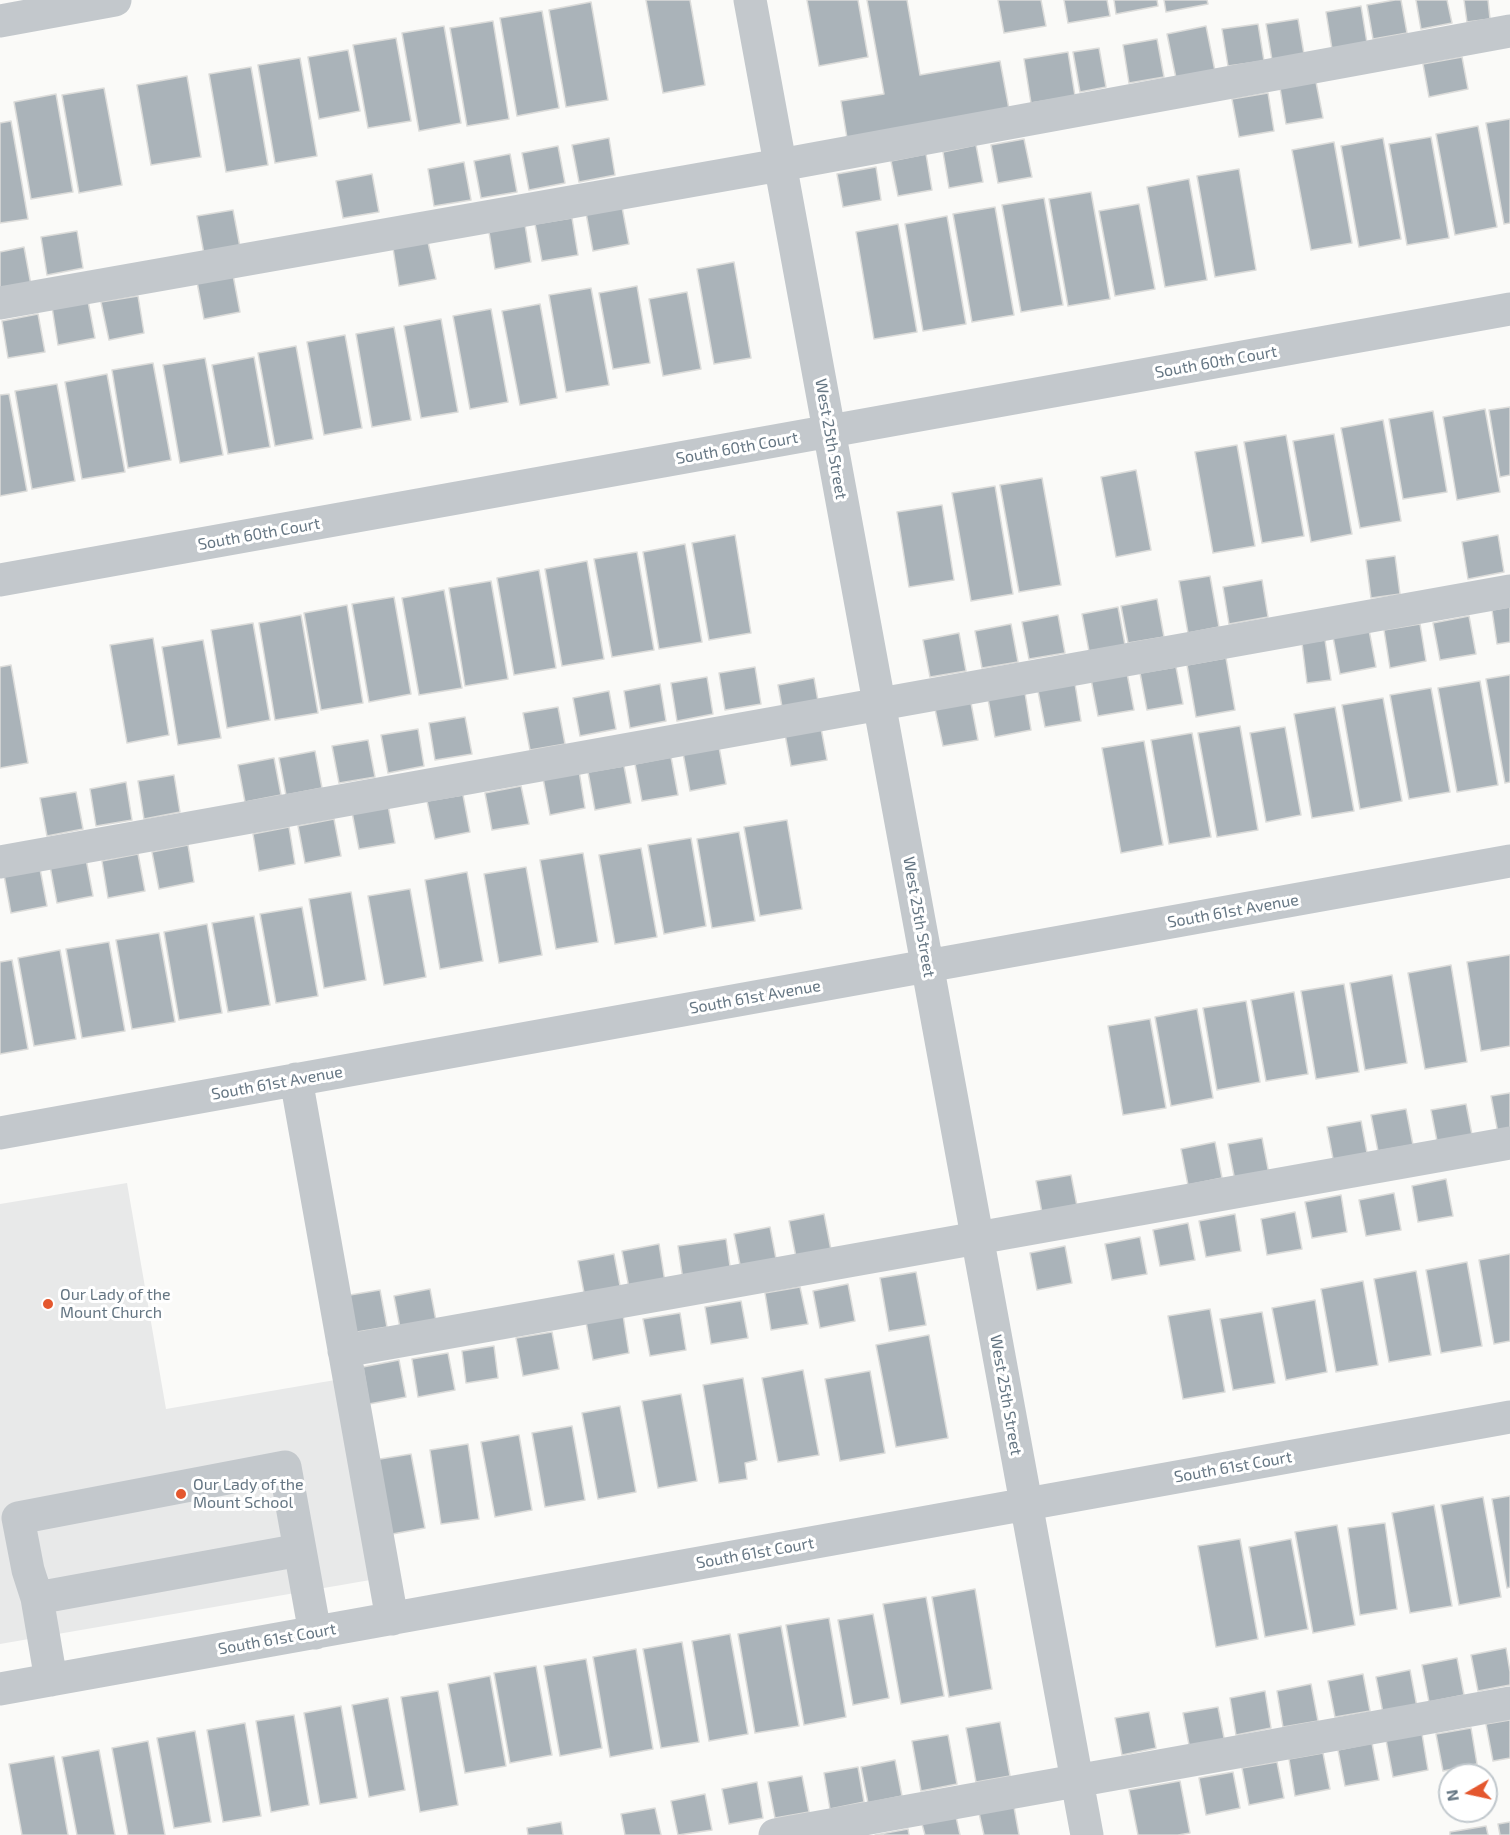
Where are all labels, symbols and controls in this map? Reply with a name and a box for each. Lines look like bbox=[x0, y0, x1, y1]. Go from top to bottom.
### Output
street label: South 60th Court bbox=[1153, 342, 1279, 382]
street label: West 25th Street bbox=[811, 377, 851, 501]
street label: South 60th Court bbox=[674, 428, 800, 468]
street label: South 60th Court bbox=[196, 514, 322, 554]
street label: West 25th Street bbox=[899, 855, 939, 979]
street label: South 61st Avenue bbox=[1166, 890, 1300, 932]
street label: South 61st Avenue bbox=[688, 976, 822, 1018]
street label: South 61st Avenue bbox=[210, 1062, 344, 1104]
place label: Our Lady of the Mount Church bbox=[60, 1285, 171, 1323]
marker: Our Lady of the Mount Church bbox=[41, 1297, 55, 1311]
street label: West 25th Street bbox=[986, 1333, 1026, 1457]
street label: South 61st Court bbox=[1173, 1447, 1293, 1487]
place label: Our Lady of the Mount School bbox=[193, 1475, 304, 1513]
marker: Our Lady of the Mount School bbox=[174, 1487, 188, 1501]
street label: South 61st Court bbox=[695, 1533, 815, 1573]
street label: South 61st Court bbox=[217, 1619, 337, 1659]
north arrow bbox=[1438, 1763, 1498, 1823]
text: N bbox=[1441, 1788, 1462, 1803]

